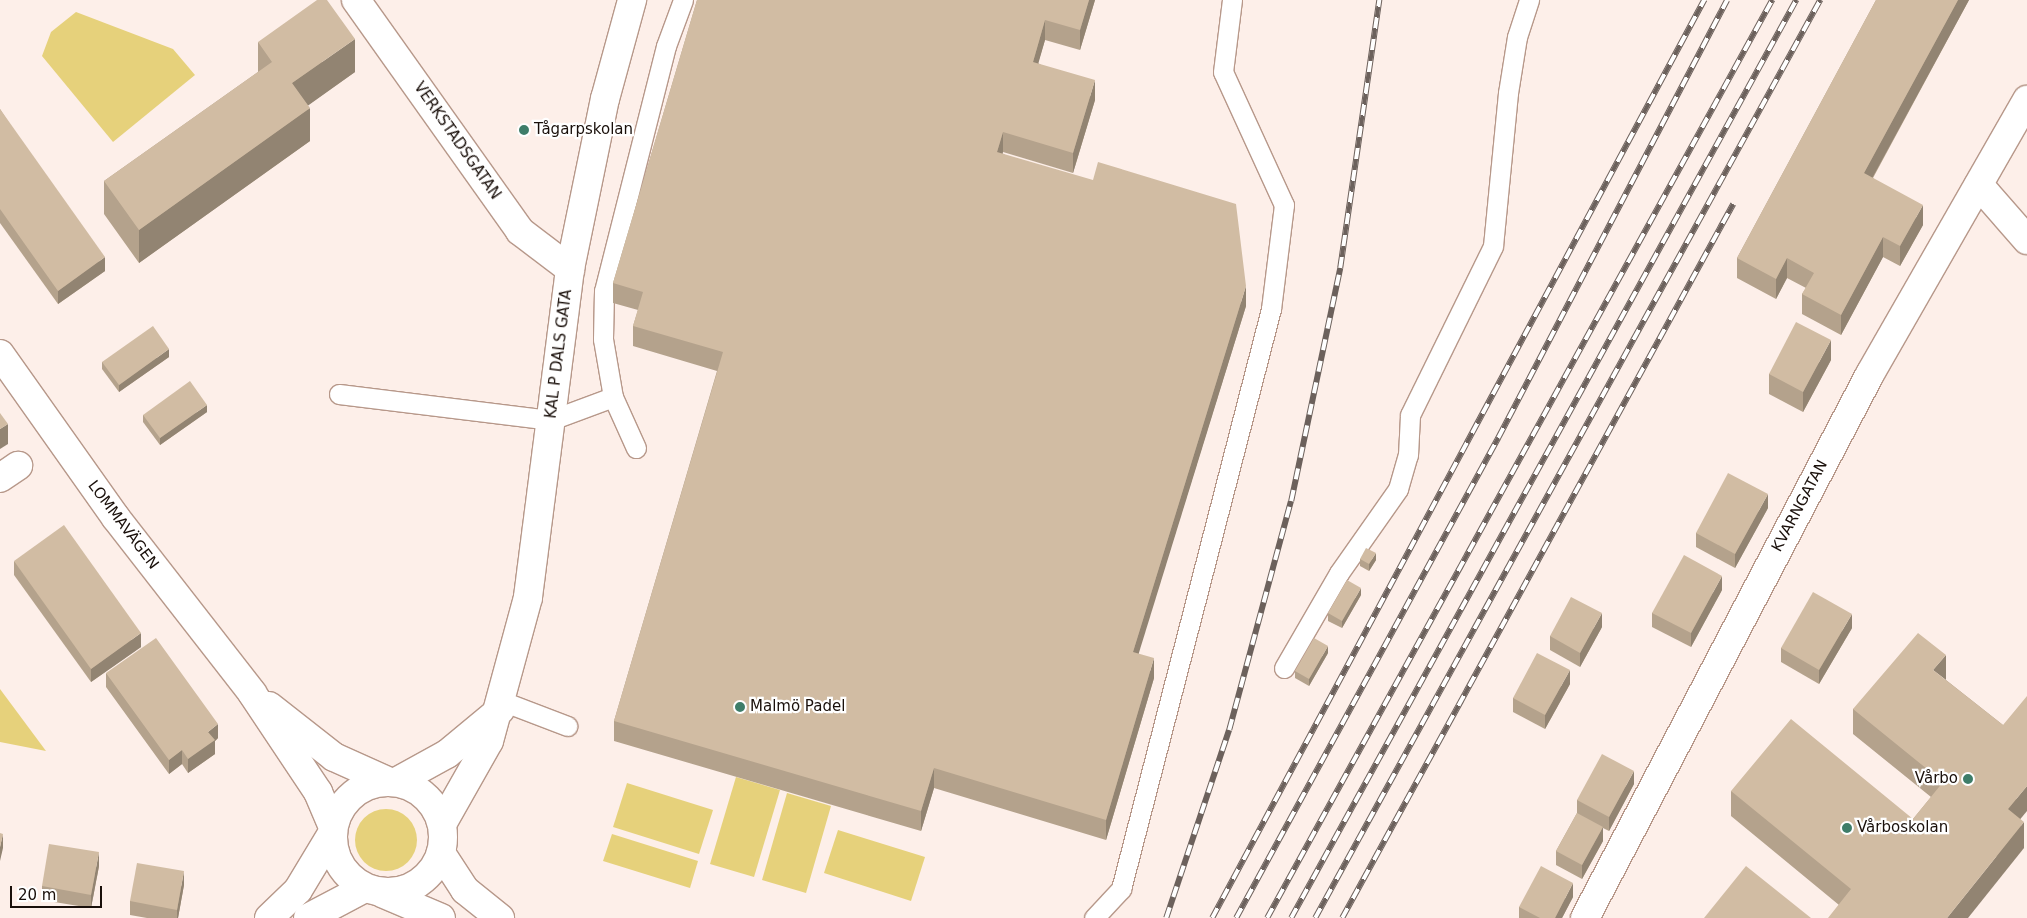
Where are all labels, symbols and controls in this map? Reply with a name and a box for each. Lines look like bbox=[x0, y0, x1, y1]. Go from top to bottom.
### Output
street label: VERKSTADSGATAN bbox=[410, 79, 504, 203]
place label: Tågarpskolan bbox=[534, 121, 633, 139]
marker: Tågarpskolan bbox=[518, 124, 530, 136]
street label: KAL P DALS GATA bbox=[542, 288, 576, 420]
street label: KVARNGATAN bbox=[1768, 457, 1832, 555]
street label: LOMMAVÄGEN bbox=[84, 477, 162, 573]
place label: Malmö Padel bbox=[750, 698, 845, 716]
marker: Malmö Padel bbox=[734, 701, 746, 713]
place label: Vårbo bbox=[1915, 770, 1958, 788]
marker: Vårbo bbox=[1962, 773, 1974, 785]
place label: Vårboskolan bbox=[1857, 819, 1948, 837]
marker: Vårboskolan bbox=[1841, 822, 1853, 834]
scale bar bbox=[12, 876, 105, 908]
text: 20 m bbox=[18, 886, 56, 904]

